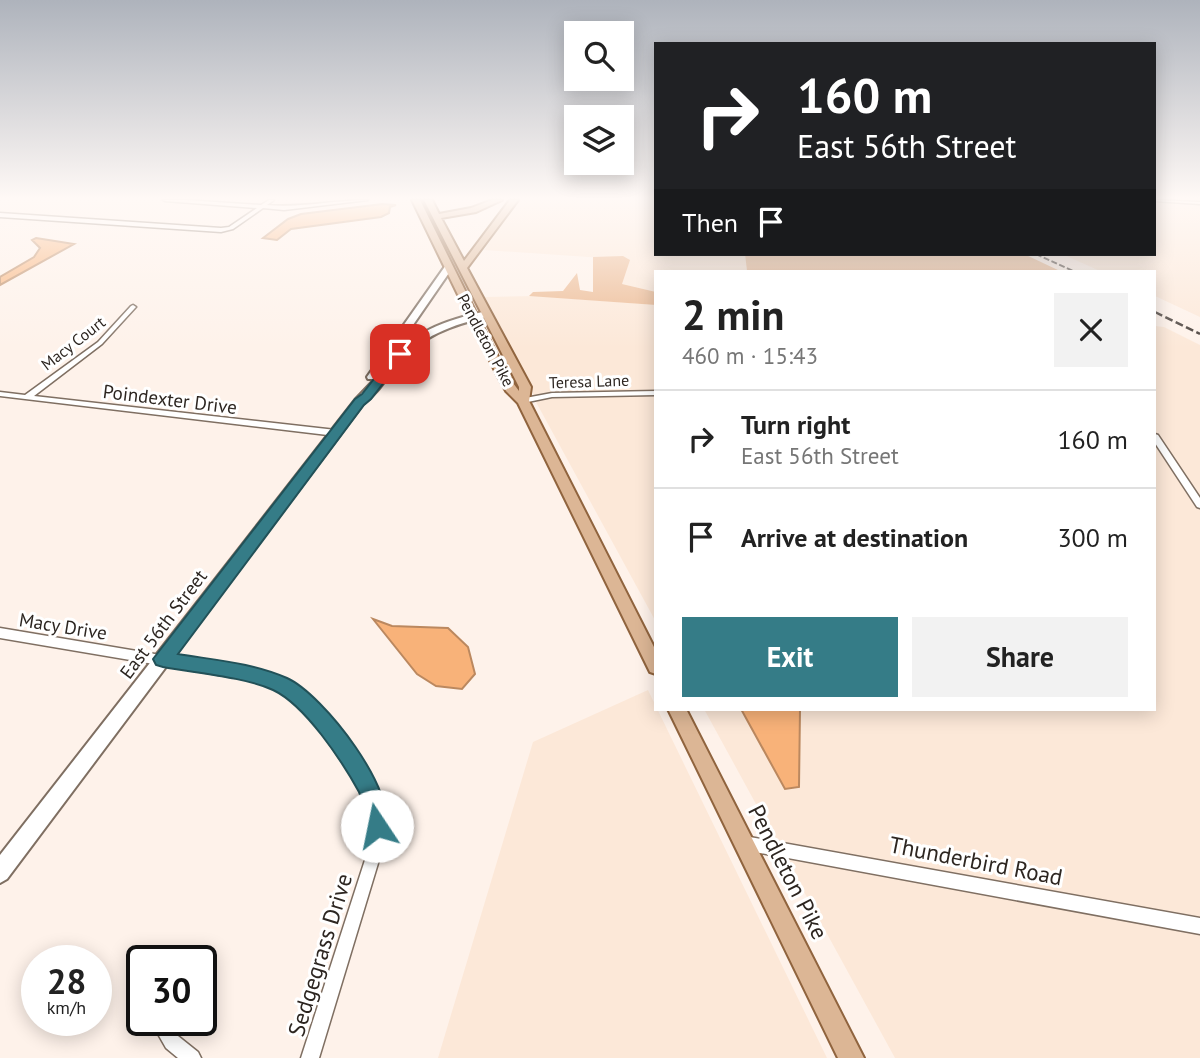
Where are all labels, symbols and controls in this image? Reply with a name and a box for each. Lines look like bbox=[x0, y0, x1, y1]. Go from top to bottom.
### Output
map controls bbox=[564, 21, 634, 175]
button: search bbox=[564, 21, 634, 91]
text: 160 m bbox=[797, 63, 932, 127]
icon: right bbox=[682, 70, 773, 161]
button: layers bbox=[564, 105, 634, 175]
text: East 56th Street bbox=[797, 125, 1016, 167]
icon: arrive bbox=[752, 203, 790, 241]
text: Then bbox=[682, 206, 738, 239]
text: 2 min bbox=[682, 287, 784, 342]
street label: Pendleton Pike bbox=[453, 290, 519, 390]
button: close bbox=[1054, 293, 1128, 367]
street label: Macy Court bbox=[37, 311, 110, 374]
pin bbox=[370, 324, 430, 384]
icon: arrive bbox=[381, 335, 419, 373]
text: 460 m · 15:43 bbox=[682, 341, 818, 370]
street label: Teresa Lane bbox=[549, 370, 629, 392]
street label: Poindexter Drive bbox=[102, 379, 238, 419]
text: Turn right bbox=[741, 408, 850, 441]
icon: right bbox=[682, 420, 720, 458]
text: 160 m bbox=[1057, 423, 1128, 456]
text: East 56th Street bbox=[741, 441, 899, 470]
icon: arrive bbox=[682, 518, 720, 556]
text: Arrive at destination bbox=[741, 521, 968, 554]
text: 300 m bbox=[1057, 521, 1128, 554]
street label: East 56th Street bbox=[114, 564, 212, 683]
street label: Macy Drive bbox=[17, 607, 109, 645]
button: Exit bbox=[682, 617, 898, 697]
button: Share bbox=[912, 617, 1128, 697]
position arrow bbox=[340, 789, 414, 863]
street label: Pendleton Pike bbox=[742, 800, 835, 944]
street label: Thunderbird Road bbox=[887, 830, 1065, 892]
street label: Sedgegrass Drive bbox=[281, 870, 358, 1040]
speed limit sign: 30 bbox=[126, 945, 217, 1036]
text: 28 bbox=[47, 958, 86, 1004]
text: km/h bbox=[47, 996, 86, 1019]

